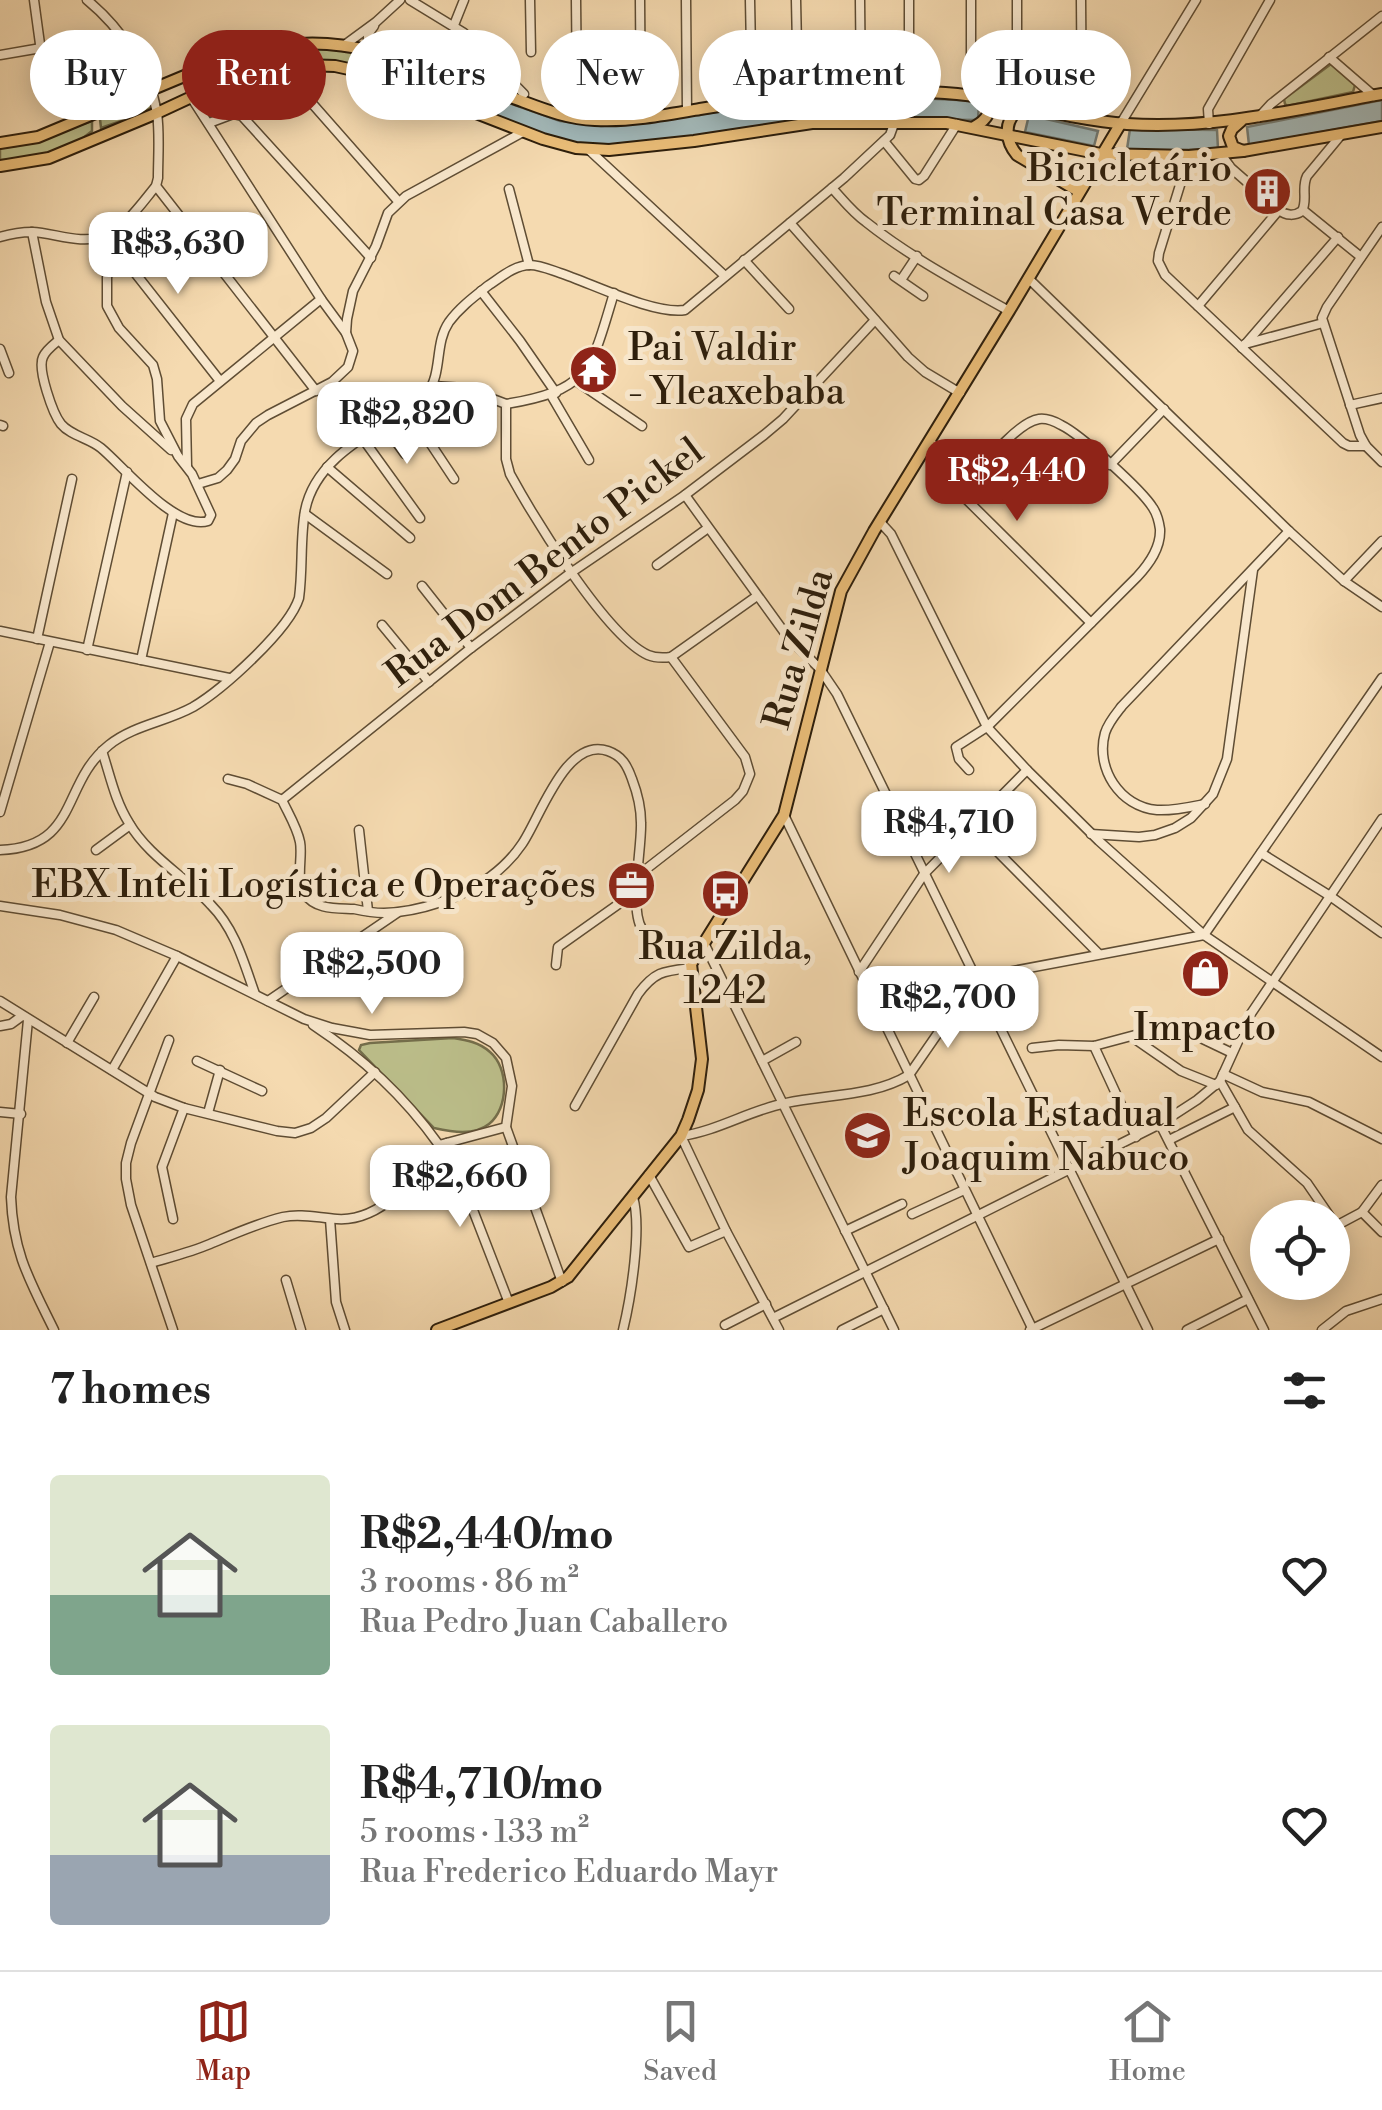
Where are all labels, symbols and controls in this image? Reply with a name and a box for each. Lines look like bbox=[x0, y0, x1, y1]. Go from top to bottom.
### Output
chip: Buy bbox=[30, 30, 162, 120]
chip: Rent bbox=[182, 30, 326, 120]
chip: Filters bbox=[346, 30, 521, 120]
chip: New bbox=[541, 30, 679, 120]
chip: Apartment bbox=[699, 30, 941, 120]
chip: House bbox=[961, 30, 1131, 120]
place label: Bicicletário Terminal Casa Verde bbox=[877, 146, 1232, 237]
building icon: Bicicletário Terminal Casa Verde bbox=[1241, 165, 1293, 217]
pin: R$3,630 bbox=[86, 212, 270, 297]
text: R$3,630 bbox=[111, 224, 245, 264]
place label: Pai Valdir - Yleaxebaba bbox=[628, 325, 846, 416]
temple icon: Pai Valdir - Yleaxebaba bbox=[567, 344, 619, 396]
pin: R$2,820 bbox=[315, 382, 499, 467]
text: R$2,820 bbox=[339, 394, 475, 434]
street label: Rua Dom Bento Pickel bbox=[377, 428, 713, 698]
pin: R$2,440 bbox=[925, 439, 1109, 524]
text: R$2,440 bbox=[947, 451, 1087, 491]
street label: Rua Zilda bbox=[754, 563, 844, 734]
pin: R$4,710 bbox=[857, 791, 1041, 876]
text: R$4,710 bbox=[883, 803, 1015, 843]
office icon: EBX Inteli Logística e Operações bbox=[605, 859, 657, 911]
place label: EBX Inteli Logística e Operações bbox=[32, 862, 596, 909]
bus stop icon: Rua Zilda, 1242 bbox=[699, 867, 751, 919]
place label: Rua Zilda, 1242 bbox=[638, 924, 812, 1015]
pin: R$2,500 bbox=[280, 932, 464, 1017]
text: R$2,500 bbox=[303, 944, 441, 984]
shop icon: Impacto bbox=[1179, 948, 1231, 1000]
pin: R$2,700 bbox=[856, 966, 1040, 1051]
text: R$2,700 bbox=[880, 978, 1016, 1018]
place label: Impacto bbox=[1134, 1005, 1276, 1052]
place label: Escola Estadual Joaquim Nabuco bbox=[901, 1091, 1189, 1182]
school or university icon: Escola Estadual Joaquim Nabuco bbox=[842, 1110, 894, 1162]
pin: R$2,660 bbox=[368, 1145, 552, 1230]
text: R$2,660 bbox=[392, 1157, 528, 1197]
map controls bbox=[1250, 1200, 1350, 1300]
button: locate bbox=[1250, 1200, 1350, 1300]
icon: filters bbox=[1277, 1363, 1332, 1418]
text: 7 homes bbox=[50, 1364, 211, 1417]
text: R$2,440/mo bbox=[360, 1509, 614, 1562]
icon: home bbox=[130, 1515, 250, 1635]
icon: heart bbox=[1277, 1548, 1332, 1603]
text: 3 rooms · 86 m² bbox=[360, 1562, 579, 1602]
text: Rua Pedro Juan Caballero bbox=[360, 1602, 728, 1642]
text: R$4,710/mo bbox=[360, 1759, 603, 1812]
icon: home bbox=[130, 1765, 250, 1885]
icon: heart bbox=[1277, 1798, 1332, 1853]
text: 5 rooms · 133 m² bbox=[360, 1812, 589, 1852]
text: Rua Frederico Eduardo Mayr bbox=[360, 1852, 778, 1892]
tab: Map bbox=[196, 1994, 251, 2089]
tab: Saved bbox=[643, 1994, 717, 2089]
tab: Home bbox=[1109, 1994, 1186, 2089]

